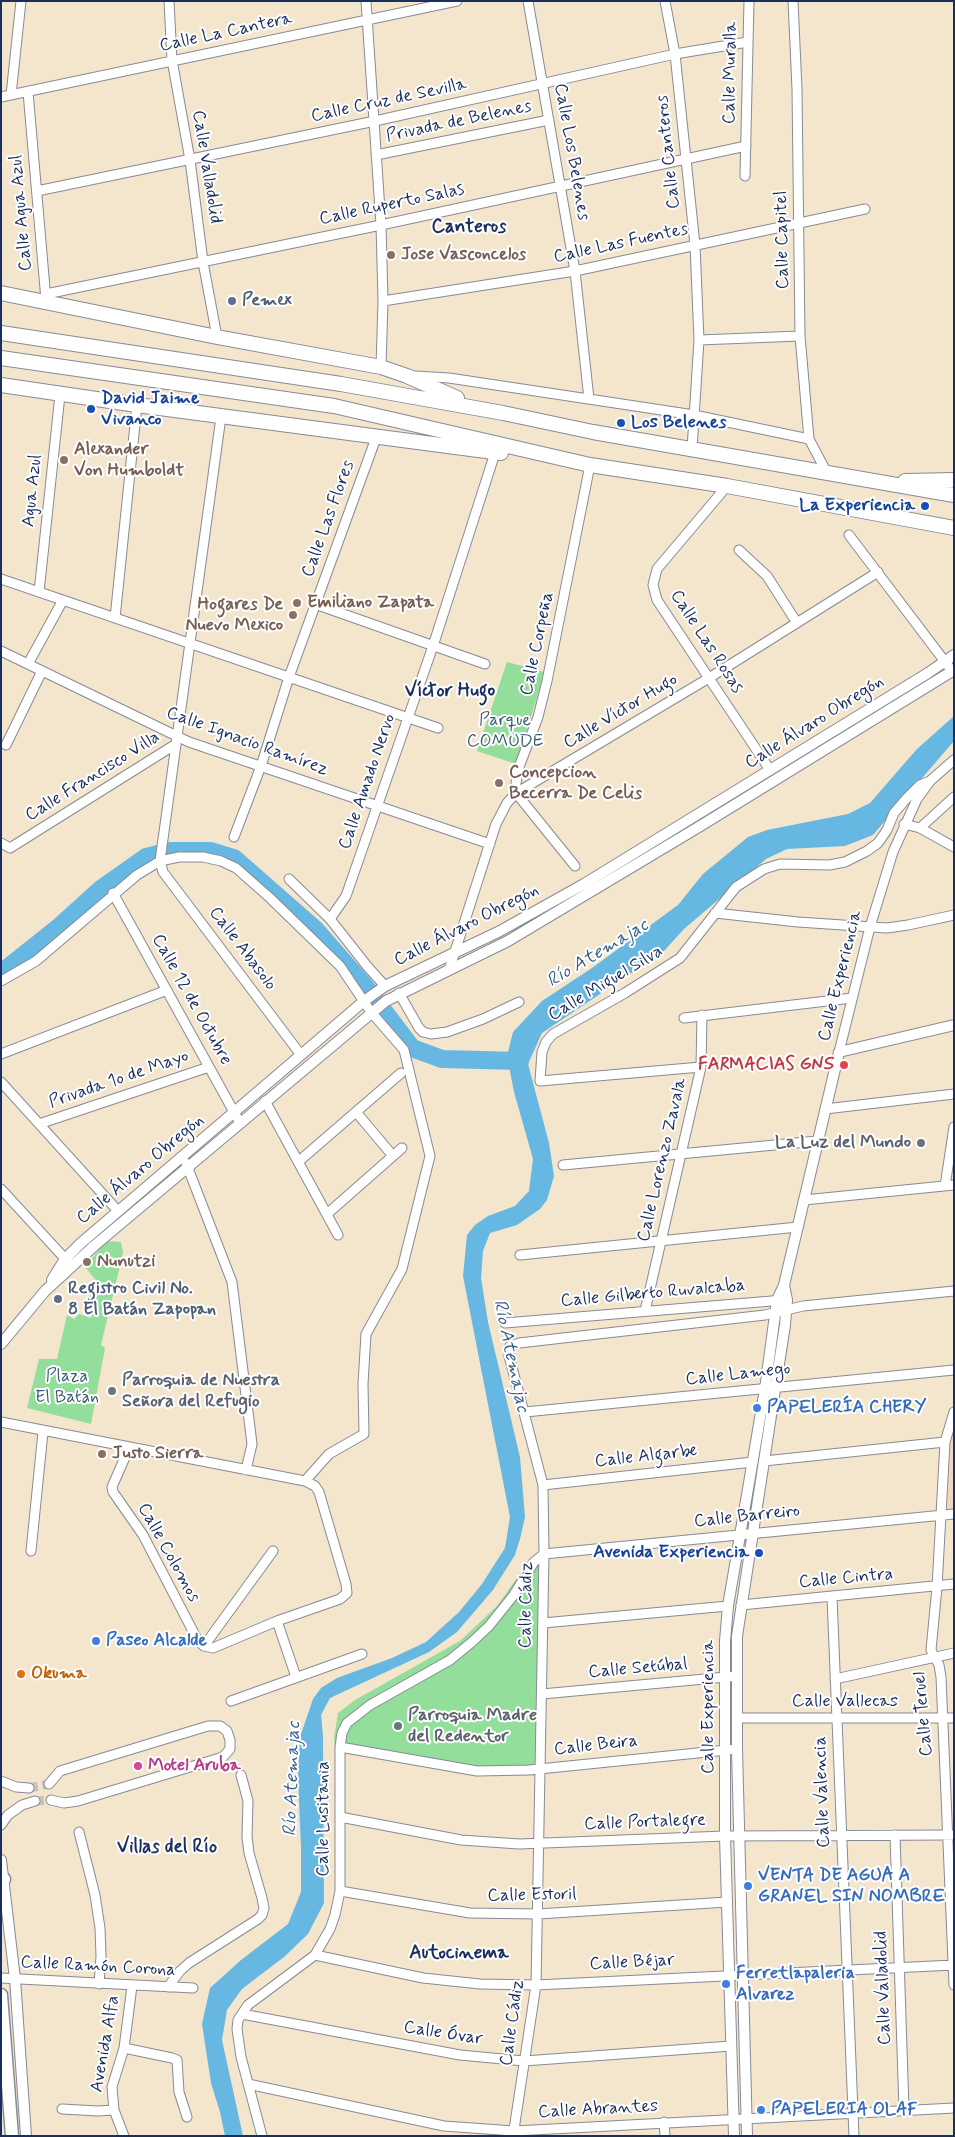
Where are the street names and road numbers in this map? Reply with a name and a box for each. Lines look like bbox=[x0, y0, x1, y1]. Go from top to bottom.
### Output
street label: Calle La Cantera bbox=[158, 8, 294, 58]
street label: Calle Muralla bbox=[719, 22, 743, 124]
street label: Calle Cruz de Sevilla bbox=[309, 74, 469, 128]
street label: Calle Los Belenes bbox=[548, 82, 594, 222]
street label: Calle Canteros bbox=[652, 94, 686, 210]
street label: Privada de Belenes bbox=[384, 96, 534, 148]
street label: Calle Valladolid bbox=[186, 109, 226, 225]
street label: Calle Agua Azul bbox=[6, 154, 38, 272]
street label: Calle Ruperto Salas bbox=[318, 179, 466, 231]
street label: Calle Capitel bbox=[771, 190, 795, 290]
street label: Calle Las Fuentes bbox=[552, 219, 690, 269]
street label: Agua Azul bbox=[18, 454, 48, 528]
street label: Calle Las Flores bbox=[298, 458, 360, 580]
street label: Calle Las Rosas bbox=[665, 586, 747, 698]
street label: Calle Corpeña bbox=[516, 590, 560, 698]
street label: Calle Víctor Hugo bbox=[560, 669, 682, 755]
street label: Calle Álvaro Obregón bbox=[742, 672, 888, 774]
street label: Calle Ignacio Ramírez bbox=[163, 703, 331, 781]
street label: Calle Amado Nervo bbox=[335, 711, 401, 853]
street label: Calle Francisco Villa bbox=[22, 727, 164, 827]
street label: Calle Álvaro Obregón bbox=[391, 880, 543, 972]
street label: Calle Abasolo bbox=[204, 903, 280, 995]
street label: Calle Experiencia bbox=[814, 908, 868, 1044]
street label: Calle 12 de Octubre bbox=[146, 931, 236, 1069]
street label: Calle Miguel Silva bbox=[545, 941, 667, 1027]
street label: Privada 1o de Mayo bbox=[46, 1046, 192, 1114]
street label: Calle Lorenzo Zavala bbox=[634, 1076, 692, 1244]
street label: Calle Álvaro Obregón bbox=[73, 1110, 209, 1230]
street label: Calle Gilberto Ruvalcaba bbox=[560, 1275, 746, 1313]
street label: Calle Lamego bbox=[684, 1359, 792, 1391]
street label: Calle Algarbe bbox=[594, 1441, 698, 1473]
street label: Calle Colomos bbox=[132, 1500, 204, 1606]
street label: Calle Barreiro bbox=[693, 1501, 801, 1533]
street label: Calle Cádiz bbox=[515, 1561, 539, 1649]
street label: Calle Cintra bbox=[798, 1564, 894, 1594]
street label: Calle Experiencia bbox=[698, 1640, 720, 1774]
street label: Calle Setúbal bbox=[588, 1654, 688, 1684]
street label: Calle Teruel bbox=[910, 1671, 938, 1757]
street label: Calle Vallecas bbox=[792, 1691, 898, 1713]
street label: Calle Beira bbox=[553, 1731, 639, 1761]
street label: Calle Valencia bbox=[810, 1736, 836, 1848]
street label: Calle Lusitania bbox=[313, 1761, 335, 1877]
street label: Calle Portalegre bbox=[584, 1810, 706, 1836]
street label: Calle Estoril bbox=[487, 1884, 577, 1908]
street label: Calle Valladolid bbox=[871, 1930, 897, 2046]
street label: Calle Béjar bbox=[589, 1950, 675, 1976]
street label: Calle Ramón Corona bbox=[20, 1952, 176, 1982]
street label: Calle Cádiz bbox=[496, 1978, 530, 2068]
street label: Avenida Alfa bbox=[87, 1994, 125, 2094]
street label: Calle Óvar bbox=[402, 2017, 484, 2051]
street label: Calle Abrantes bbox=[537, 2096, 659, 2124]

